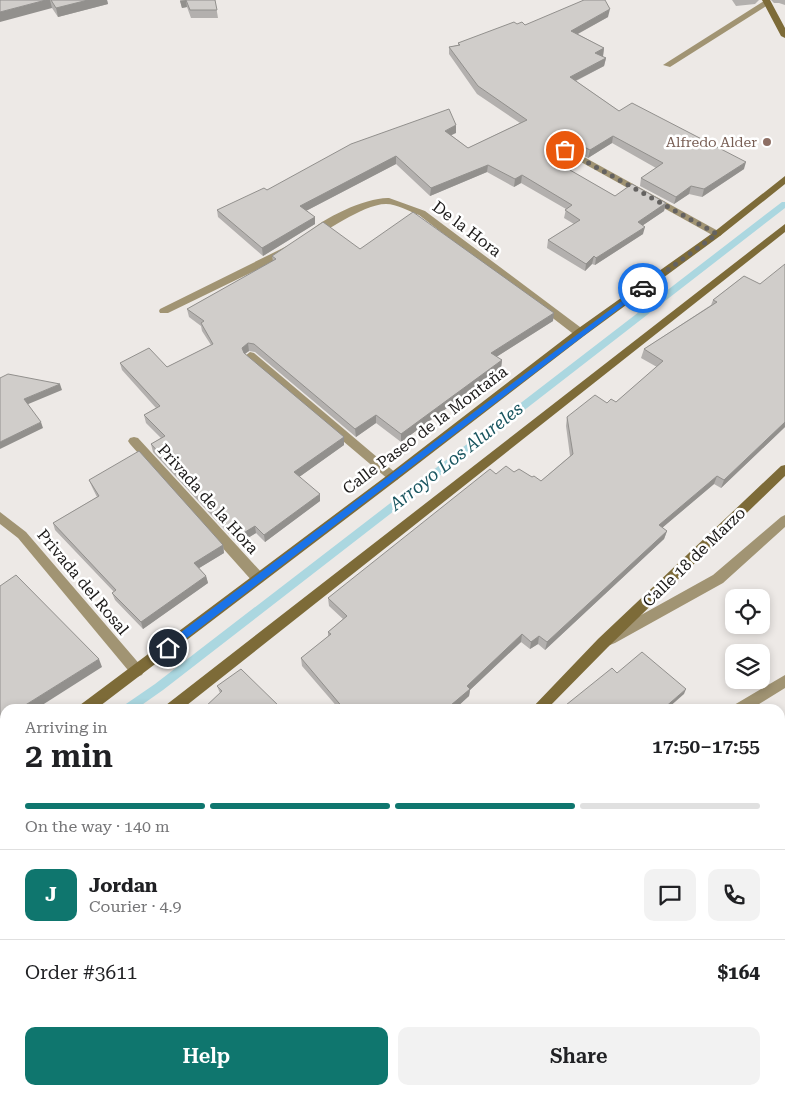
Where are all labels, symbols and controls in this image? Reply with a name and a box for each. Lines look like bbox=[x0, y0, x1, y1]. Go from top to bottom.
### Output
pin bbox=[544, 129, 586, 171]
place label: Alfredo Alder bbox=[666, 134, 757, 150]
icon: bag bbox=[551, 136, 579, 164]
marker: Alfredo Alder bbox=[761, 136, 773, 148]
street label: De la Hora bbox=[429, 197, 505, 261]
courier bbox=[618, 263, 668, 313]
icon: car bbox=[629, 274, 657, 302]
street label: Calle Paseo de la Montaña bbox=[339, 362, 511, 498]
water label: Arroyo Los Alureles bbox=[384, 397, 527, 515]
street label: Privada de la Hora bbox=[154, 440, 263, 558]
street label: Calle 18 de Marzo bbox=[639, 503, 749, 611]
street label: Privada del Rosal bbox=[33, 525, 133, 639]
map controls bbox=[725, 589, 770, 689]
button: locate bbox=[725, 589, 770, 634]
pin bbox=[147, 627, 189, 669]
icon: home bbox=[154, 634, 182, 662]
button: layers bbox=[725, 644, 770, 689]
text: Arriving in bbox=[25, 718, 108, 737]
text: 17:50–17:55 bbox=[652, 735, 760, 758]
text: 2 min bbox=[25, 737, 113, 775]
text: On the way · 140 m bbox=[25, 817, 170, 836]
button: chat bbox=[644, 869, 696, 921]
button: phone bbox=[708, 869, 760, 921]
text: Jordan bbox=[89, 874, 158, 897]
text: J bbox=[45, 883, 57, 906]
text: Courier · 4.9 bbox=[89, 897, 182, 916]
text: Order #3611 bbox=[25, 961, 137, 984]
text: $164 bbox=[717, 961, 760, 984]
button: Help bbox=[25, 1027, 388, 1085]
button: Share bbox=[398, 1027, 760, 1085]

